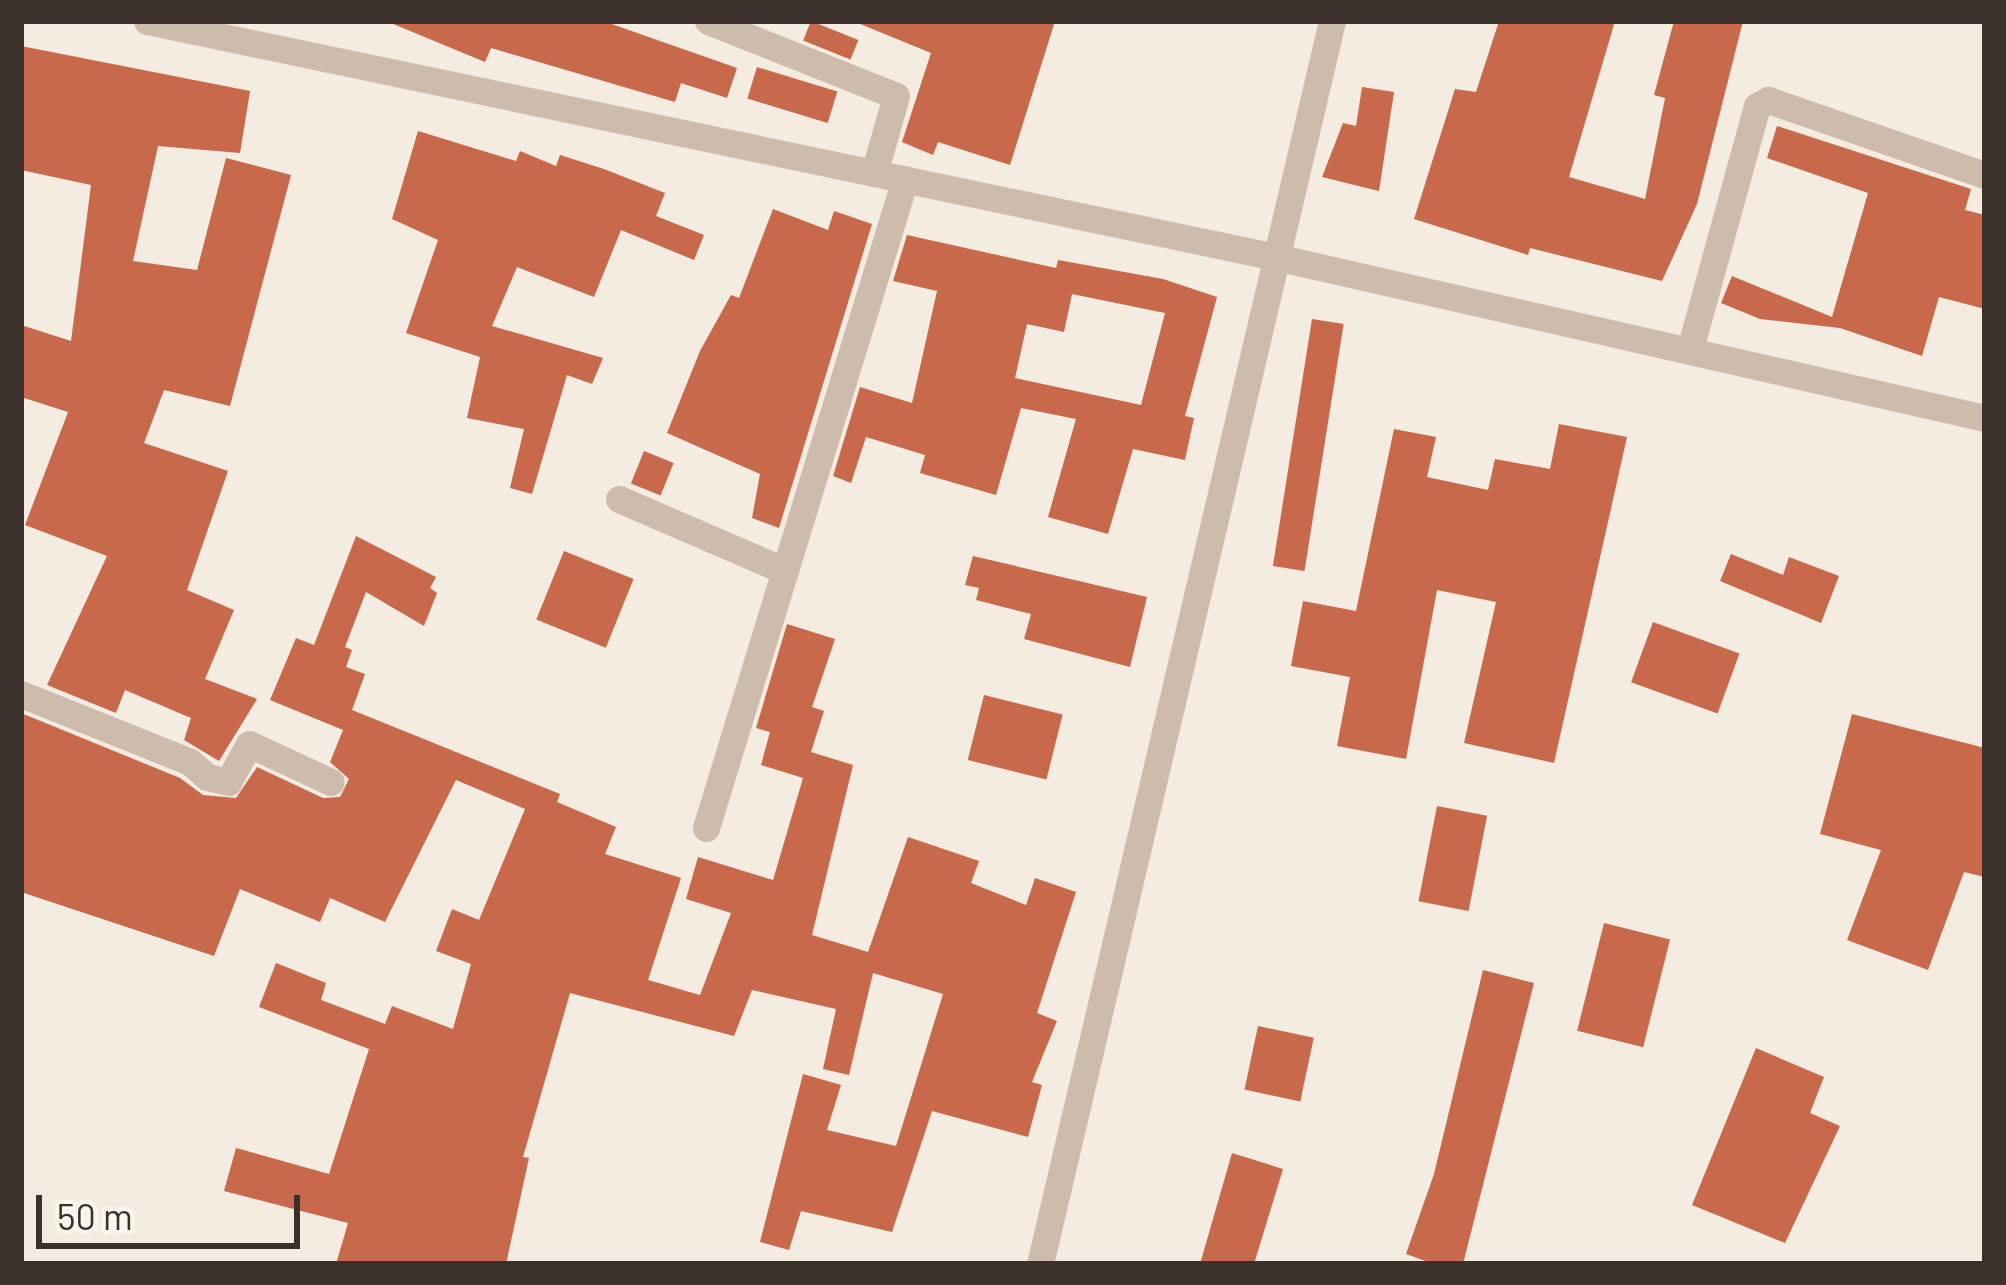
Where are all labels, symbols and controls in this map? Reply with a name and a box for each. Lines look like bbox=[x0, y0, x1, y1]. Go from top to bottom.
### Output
scale bar bbox=[42, 1171, 306, 1245]
text: 50 m bbox=[57, 1194, 133, 1237]

